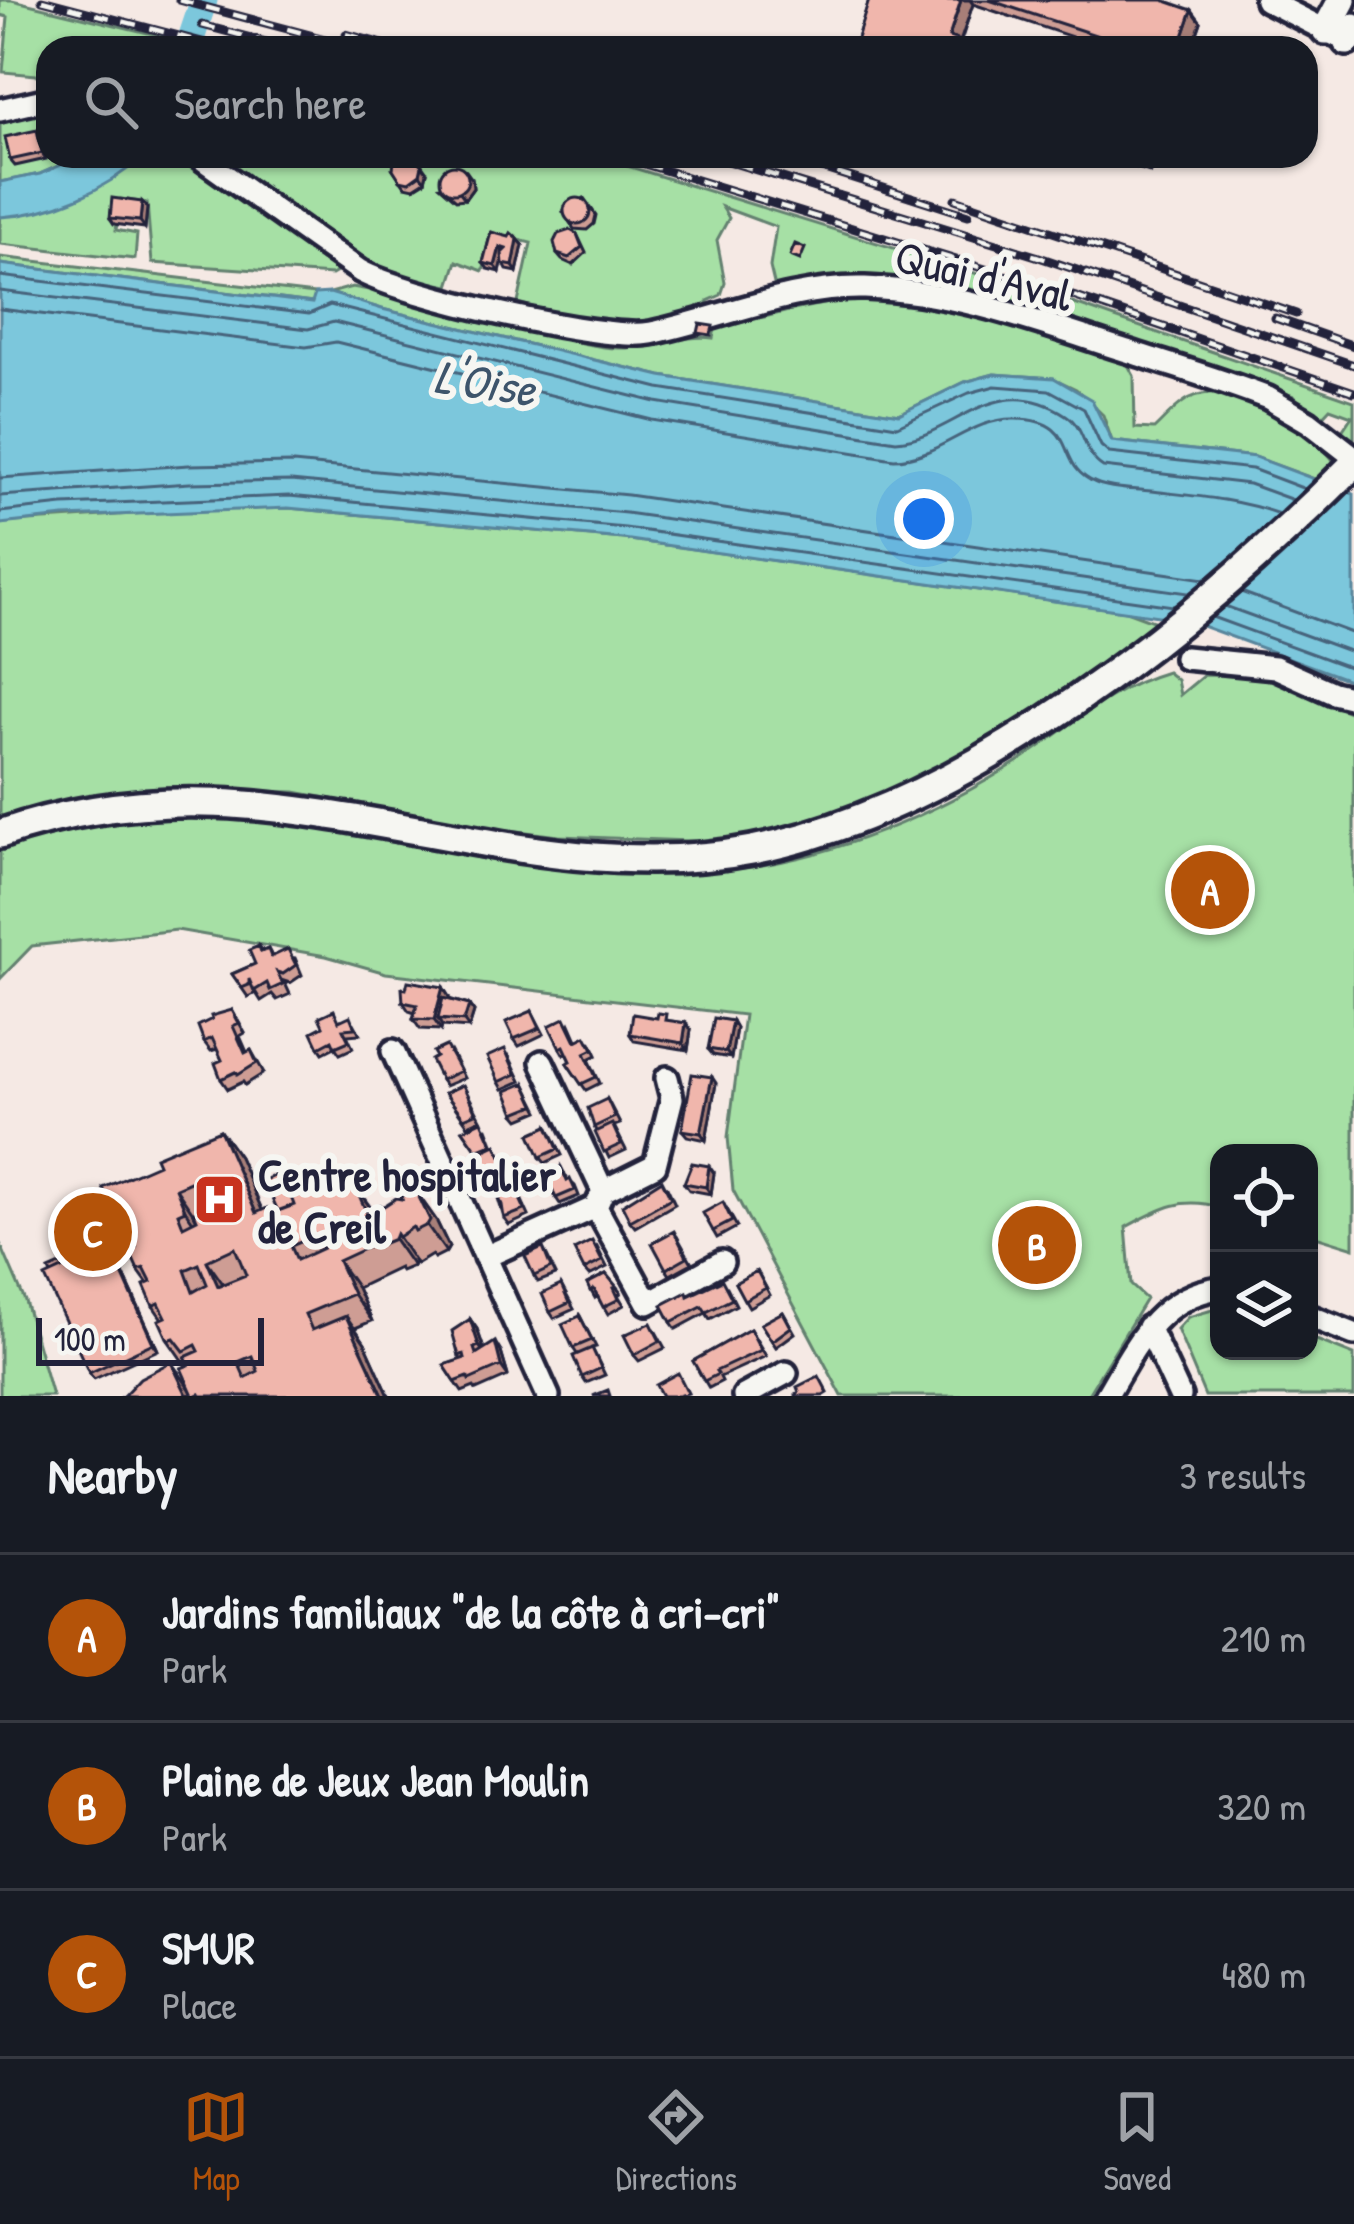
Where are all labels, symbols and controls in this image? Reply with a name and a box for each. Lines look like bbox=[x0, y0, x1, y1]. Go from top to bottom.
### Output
search box bbox=[36, 36, 1318, 168]
icon: search bbox=[78, 69, 144, 135]
text: Search here bbox=[174, 72, 366, 133]
street label: Quai d'Aval bbox=[889, 225, 1079, 325]
water label: L'Oise bbox=[431, 343, 541, 421]
your location bbox=[894, 489, 954, 549]
pin: A bbox=[1171, 845, 1249, 935]
place label: Centre hospitalier de Creil bbox=[258, 1144, 557, 1257]
map controls bbox=[1210, 1144, 1318, 1360]
button: locate bbox=[1210, 1144, 1318, 1252]
hospital icon: Centre hospitalier de Creil bbox=[191, 1172, 247, 1228]
pin: C bbox=[54, 1187, 132, 1277]
pin: B bbox=[998, 1200, 1076, 1290]
button: layers bbox=[1210, 1252, 1318, 1360]
scale bar bbox=[36, 1312, 264, 1365]
text: 100 m bbox=[54, 1317, 126, 1361]
text: Nearby bbox=[48, 1440, 178, 1509]
text: 3 results bbox=[1180, 1448, 1306, 1501]
text: Jardins familiaux "de la côte à cri-cri" bbox=[162, 1581, 780, 1642]
text: A bbox=[77, 1611, 97, 1664]
text: 210 m bbox=[1221, 1611, 1306, 1664]
text: Park bbox=[162, 1642, 227, 1695]
text: Plaine de Jeux Jean Moulin bbox=[162, 1749, 589, 1810]
text: B bbox=[77, 1779, 97, 1832]
text: 320 m bbox=[1217, 1779, 1306, 1832]
text: Park bbox=[162, 1810, 227, 1863]
text: SMUR bbox=[162, 1917, 255, 1978]
text: C bbox=[76, 1947, 98, 2000]
text: 480 m bbox=[1222, 1947, 1306, 2000]
text: Place bbox=[162, 1978, 237, 2031]
tab: Map bbox=[183, 2084, 249, 2200]
tab: Directions bbox=[616, 2084, 737, 2200]
tab: Saved bbox=[1103, 2084, 1171, 2200]

